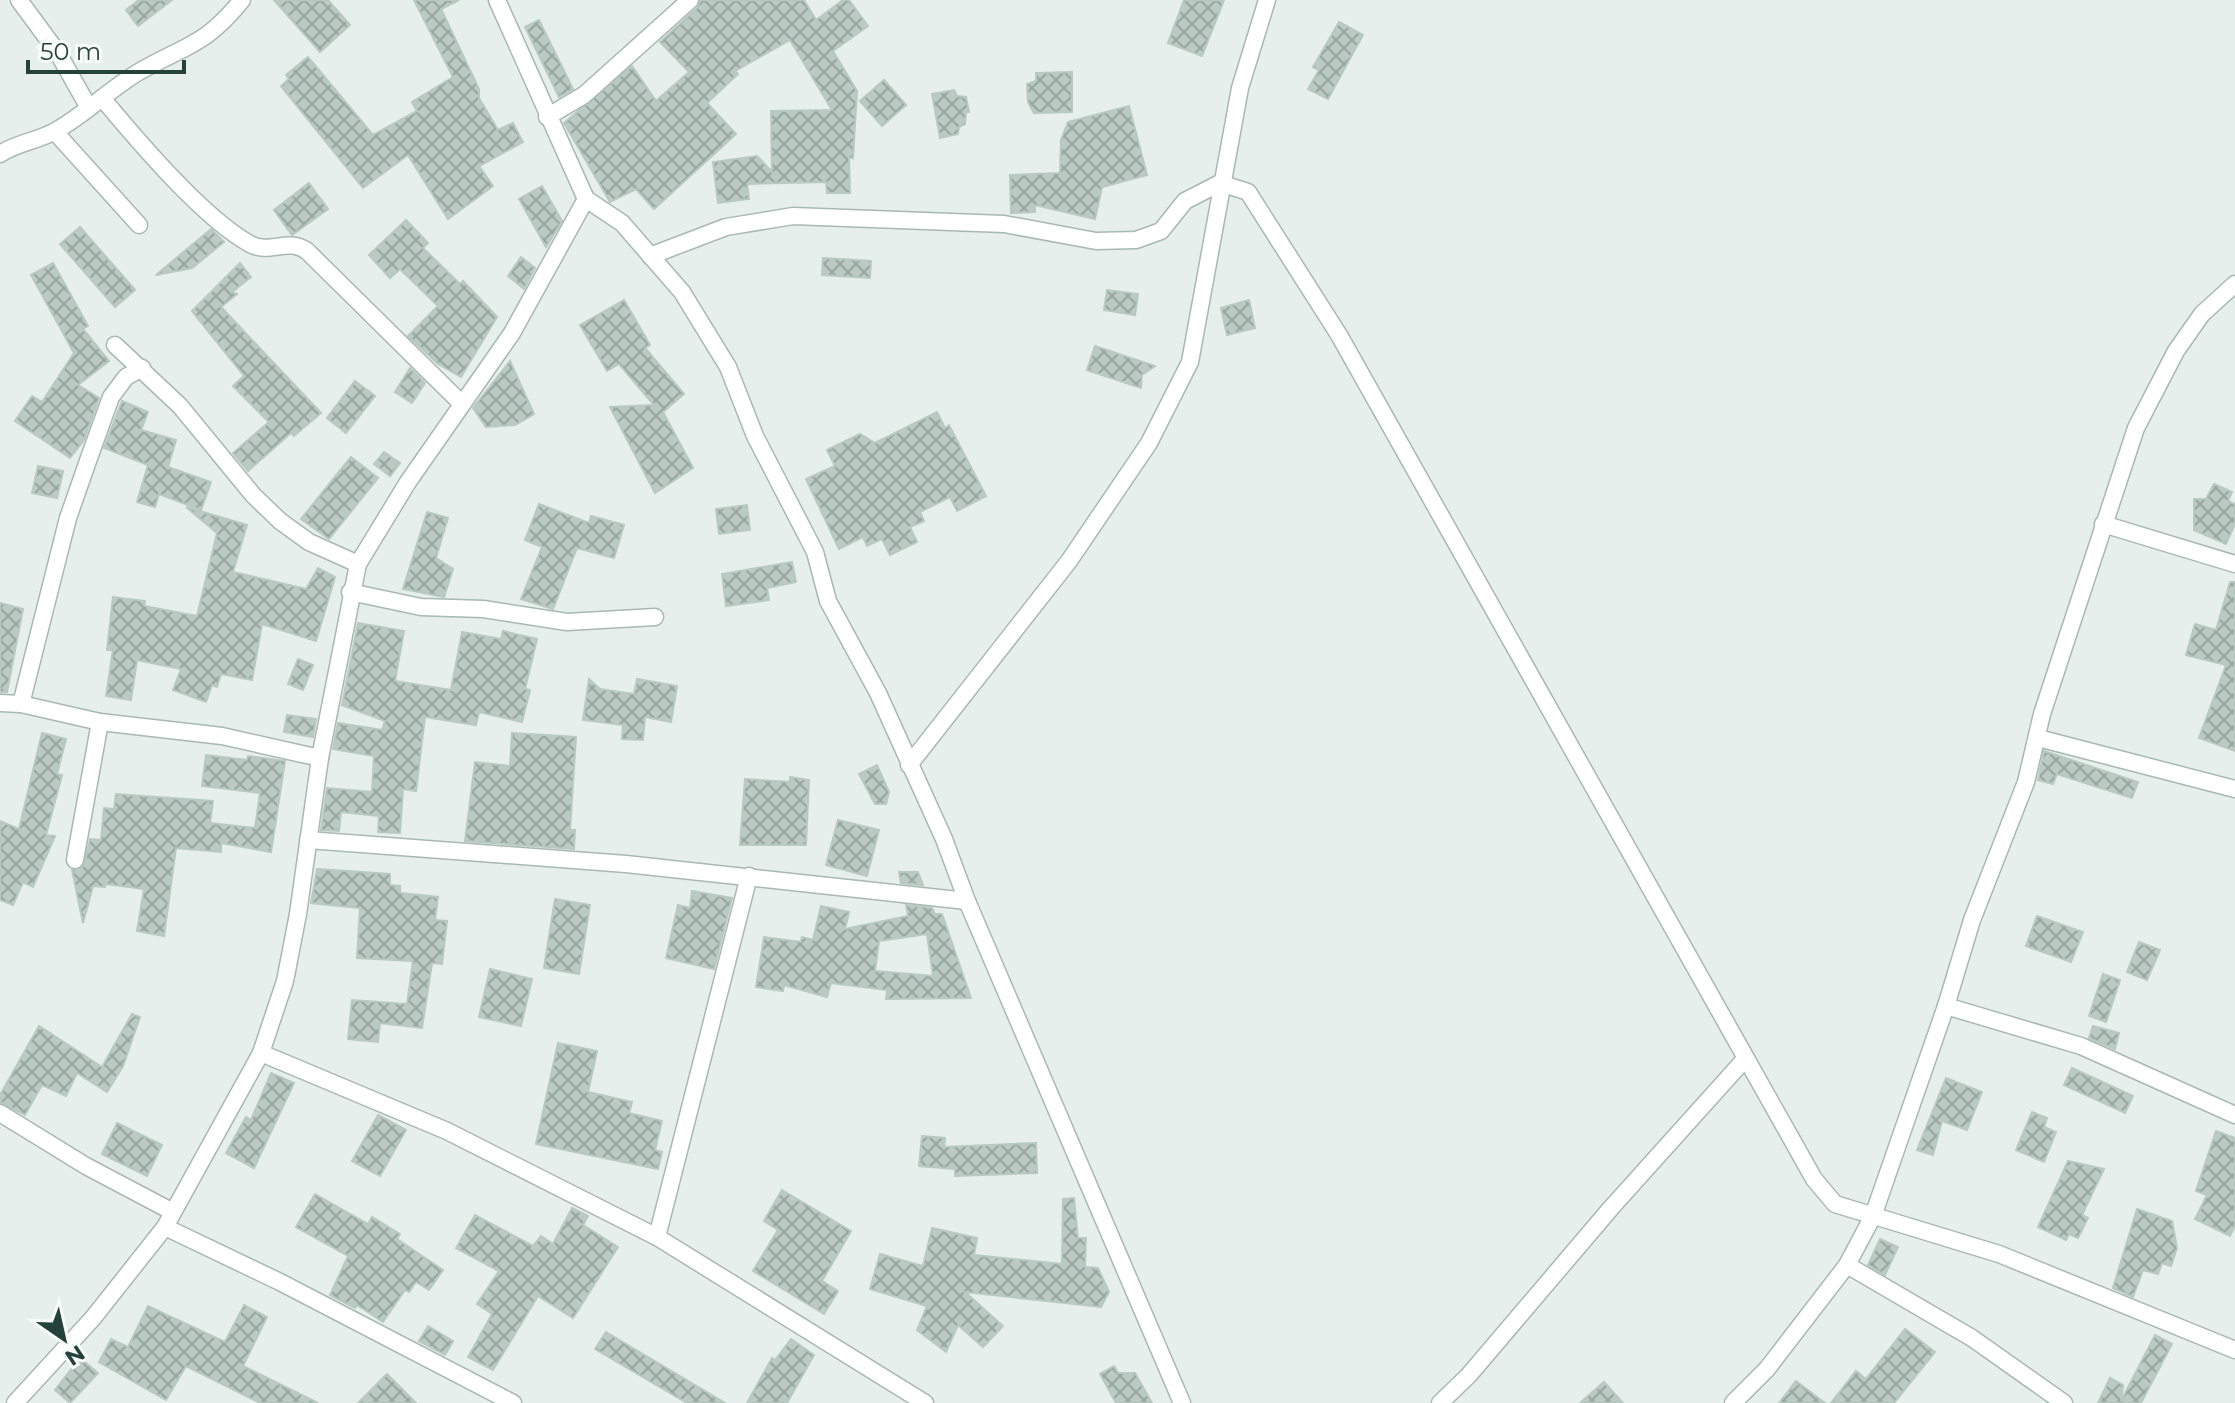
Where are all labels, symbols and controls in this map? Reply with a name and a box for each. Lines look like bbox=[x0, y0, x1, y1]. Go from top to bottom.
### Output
scale bar bbox=[28, 24, 184, 74]
text: 50 m bbox=[40, 37, 101, 66]
north arrow bbox=[24, 1299, 104, 1379]
text: N bbox=[60, 1339, 90, 1371]

